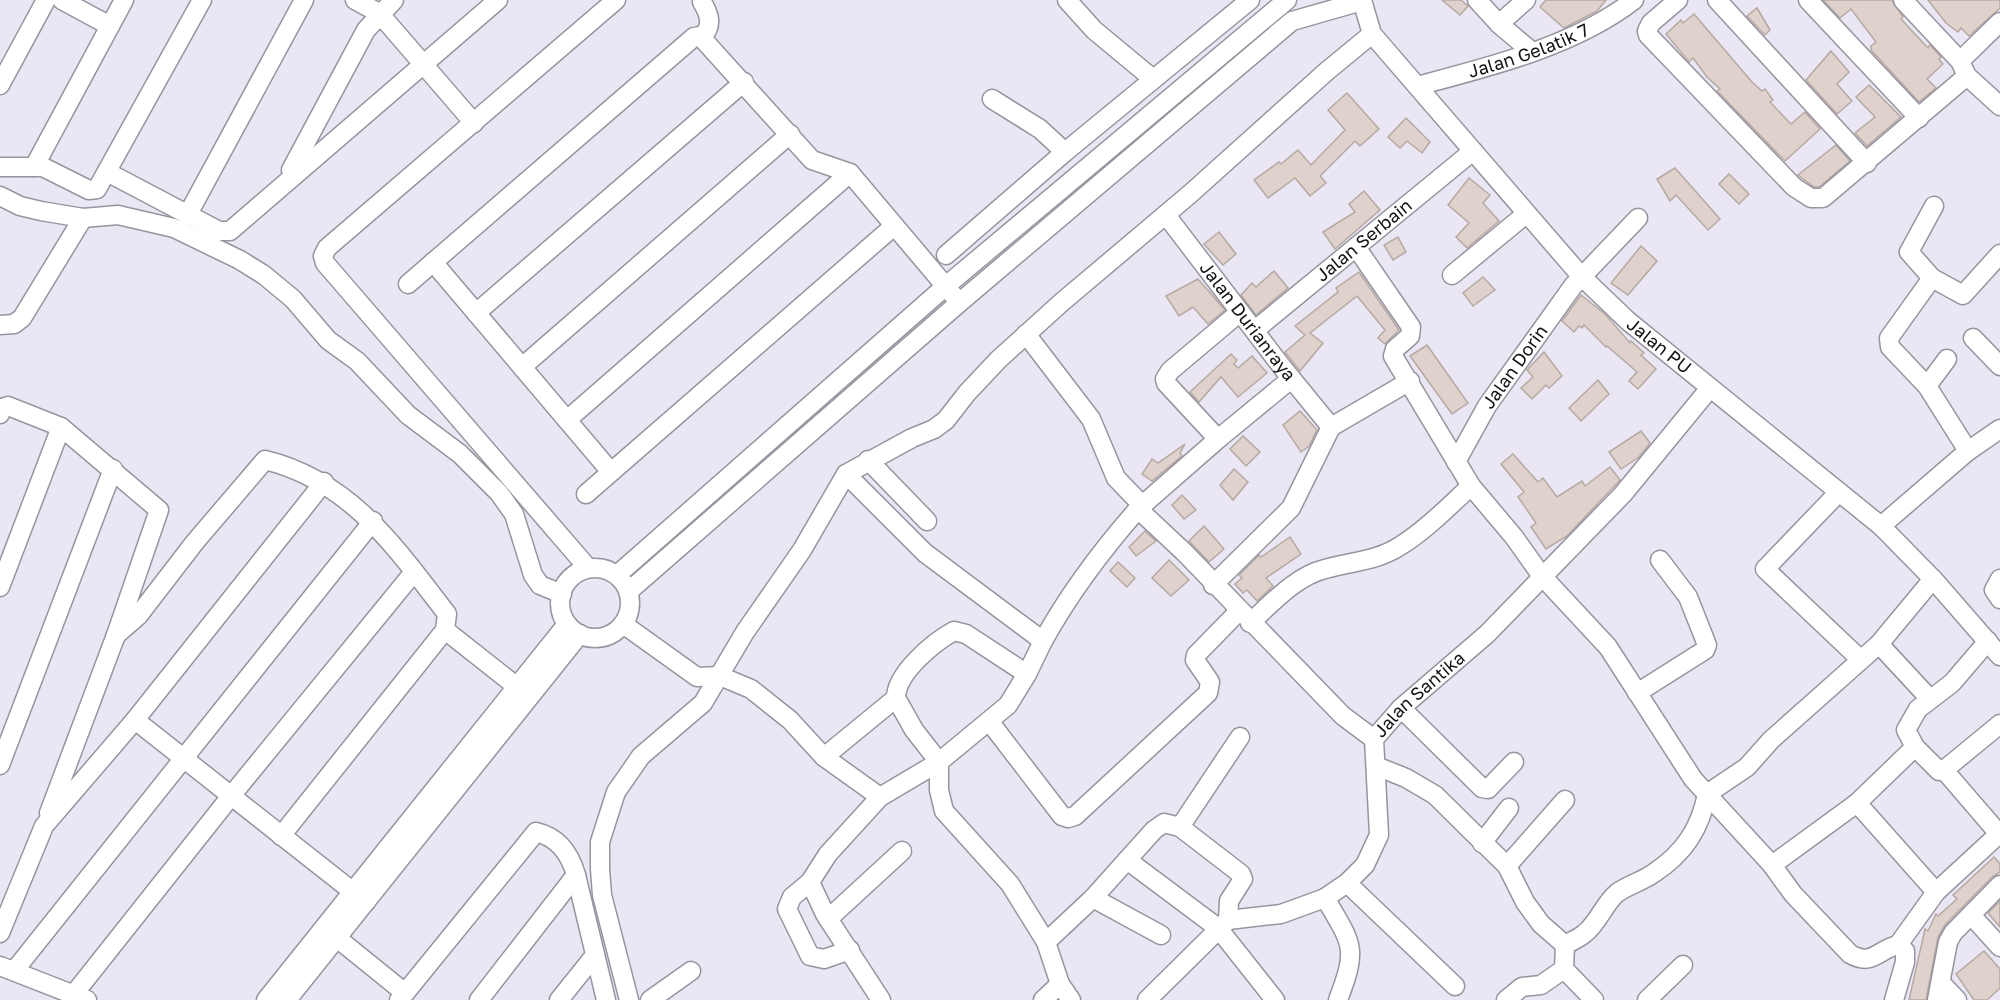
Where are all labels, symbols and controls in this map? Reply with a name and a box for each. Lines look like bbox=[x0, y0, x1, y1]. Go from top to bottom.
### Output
street label: Jalan Gelatik 7 bbox=[1466, 18, 1592, 82]
street label: Jalan Serbain bbox=[1311, 194, 1416, 286]
street label: Jalan Durianraya bbox=[1195, 257, 1301, 385]
street label: Jalan PU bbox=[1623, 313, 1696, 378]
street label: Jalan Dorin bbox=[1477, 320, 1552, 413]
street label: Jalan Santika bbox=[1369, 646, 1469, 741]

